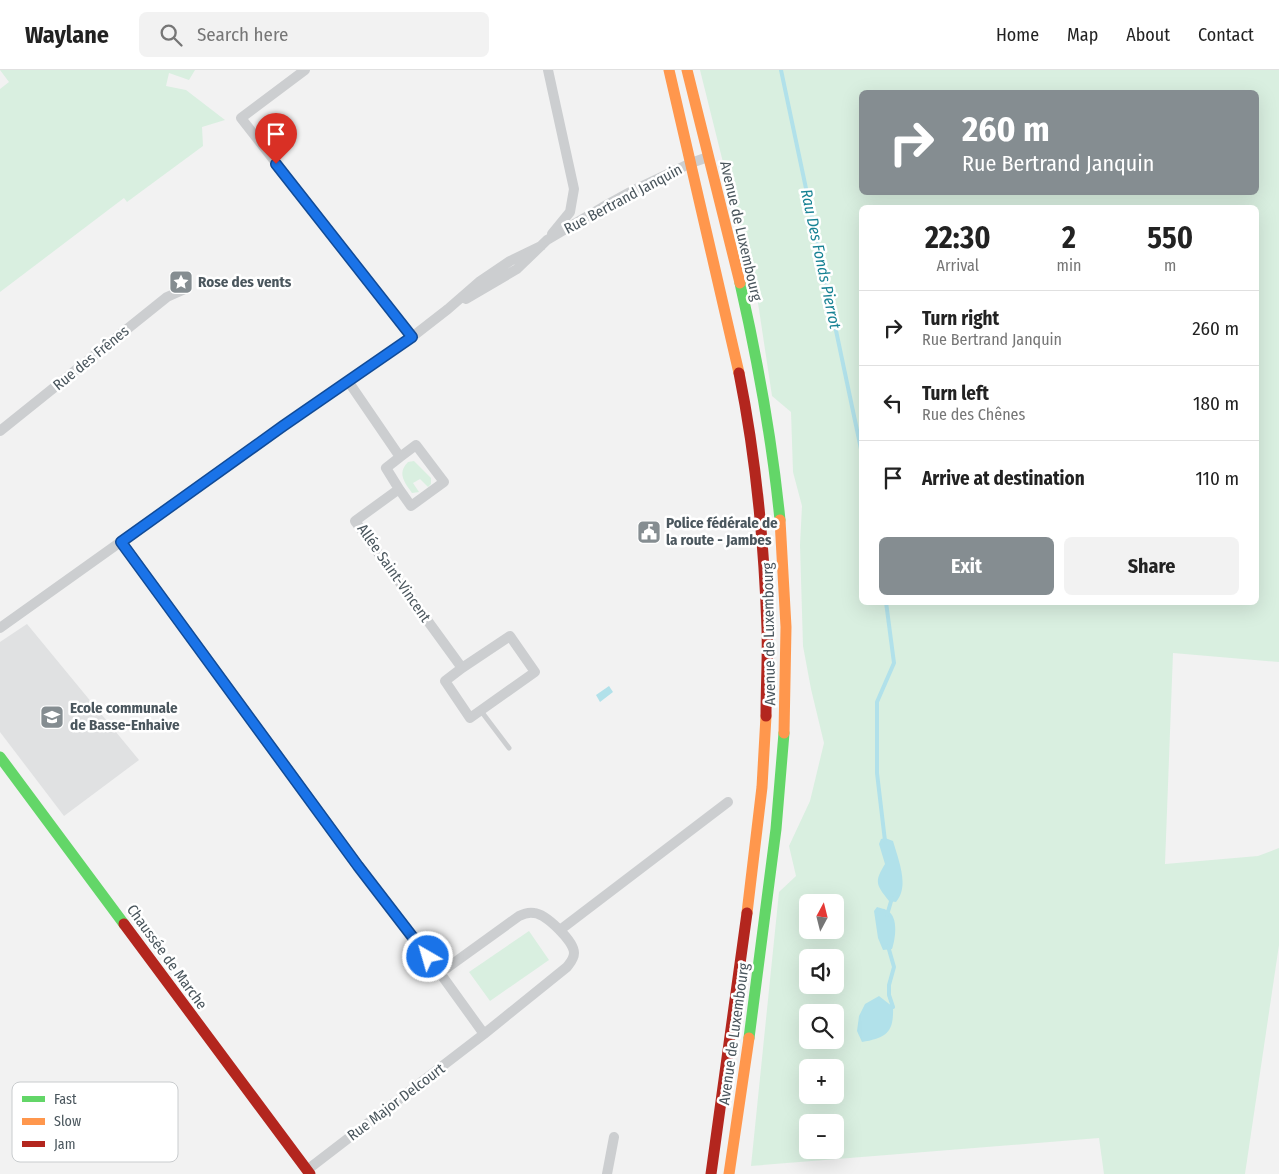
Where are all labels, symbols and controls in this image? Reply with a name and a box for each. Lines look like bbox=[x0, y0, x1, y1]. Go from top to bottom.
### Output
search box bbox=[139, 12, 489, 57]
text: Waylane bbox=[25, 21, 109, 49]
icon: search bbox=[157, 21, 185, 49]
text: Search here bbox=[197, 23, 288, 46]
text: Home bbox=[996, 24, 1039, 46]
text: Map bbox=[1067, 24, 1098, 46]
text: About bbox=[1126, 24, 1170, 46]
text: Contact bbox=[1198, 24, 1254, 46]
text: 260 m bbox=[962, 108, 1050, 150]
icon: right bbox=[879, 110, 944, 175]
pin bbox=[255, 113, 297, 164]
icon: arrive bbox=[262, 120, 290, 148]
text: Rue Bertrand Janquin bbox=[962, 150, 1154, 177]
street label: Avenue de Luxembourg bbox=[716, 159, 766, 303]
street label: Rue Bertrand Janquin bbox=[561, 160, 685, 238]
water label: Rau Des Fonds Pierrot bbox=[797, 187, 845, 331]
text: 22:30 bbox=[925, 220, 991, 256]
text: 2 bbox=[1062, 220, 1076, 256]
text: 550 bbox=[1147, 220, 1193, 256]
text: Arrival bbox=[937, 256, 979, 275]
text: min bbox=[1057, 256, 1081, 275]
text: m bbox=[1164, 256, 1176, 275]
place icon: Rose des vents bbox=[168, 269, 194, 295]
place label: Rose des vents bbox=[198, 273, 292, 291]
text: Turn right bbox=[922, 307, 999, 330]
icon: right bbox=[879, 314, 907, 342]
text: 260 m bbox=[1192, 317, 1239, 340]
street label: Rue des Frênes bbox=[49, 322, 133, 394]
text: Rue Bertrand Janquin bbox=[922, 330, 1062, 349]
text: Turn left bbox=[922, 382, 989, 405]
icon: left bbox=[879, 389, 907, 417]
text: 180 m bbox=[1193, 392, 1239, 415]
text: Rue des Chênes bbox=[922, 405, 1025, 424]
icon: arrive bbox=[879, 464, 907, 492]
text: Arrive at destination bbox=[922, 467, 1085, 490]
text: 110 m bbox=[1195, 467, 1239, 490]
place label: Police fédérale de la route - Jambes bbox=[666, 514, 778, 549]
public building icon: Police fédérale de la route - Jambes bbox=[636, 519, 662, 545]
street label: Allée Saint-Vincent bbox=[353, 520, 435, 626]
button: Exit bbox=[879, 537, 1054, 595]
button: Share bbox=[1064, 537, 1239, 595]
street label: Avenue de Luxembourg bbox=[759, 562, 779, 706]
place label: Ecole communale de Basse-Enhaive bbox=[70, 699, 180, 734]
school or university icon: Ecole communale de Basse-Enhaive bbox=[39, 704, 65, 730]
north arrow bbox=[799, 894, 844, 939]
map controls bbox=[799, 894, 844, 1159]
street label: Chaussée de Marche bbox=[123, 901, 211, 1013]
position arrow bbox=[401, 930, 453, 982]
button: sound bbox=[799, 949, 844, 994]
street label: Avenue de Luxembourg bbox=[715, 962, 753, 1106]
button: search bbox=[799, 1004, 844, 1049]
street label: Rue Major Delcourt bbox=[344, 1059, 448, 1144]
button: + bbox=[799, 1059, 844, 1104]
legend bbox=[12, 1082, 178, 1162]
text: Fast bbox=[54, 1091, 77, 1108]
text: Slow bbox=[54, 1113, 81, 1130]
button: − bbox=[799, 1114, 844, 1159]
text: Jam bbox=[54, 1136, 75, 1153]

